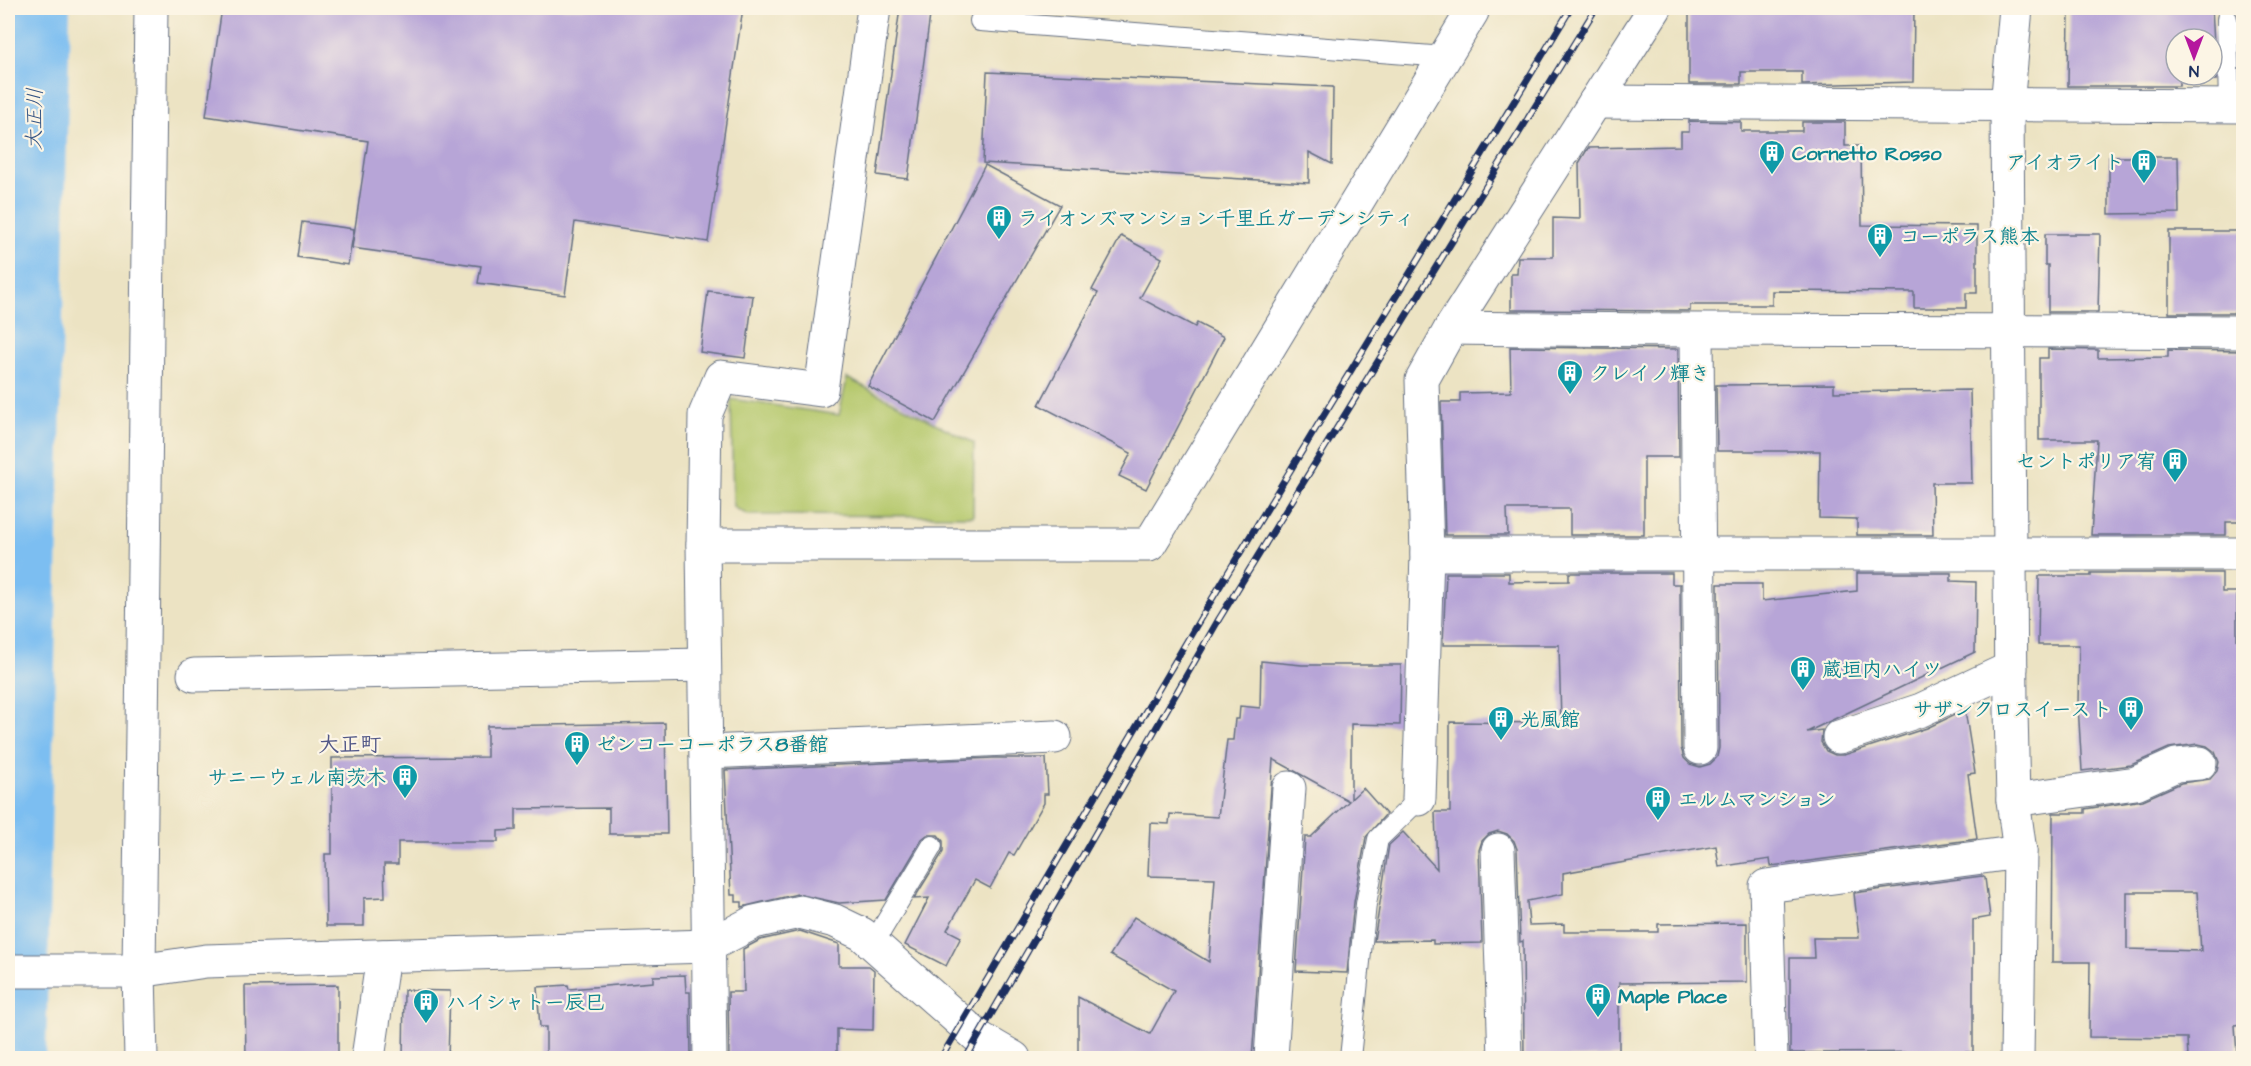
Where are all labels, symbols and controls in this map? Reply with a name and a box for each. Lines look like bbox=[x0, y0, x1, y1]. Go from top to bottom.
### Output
north arrow bbox=[2164, 27, 2224, 87]
text: N bbox=[2189, 60, 2199, 82]
water label: 大正川 bbox=[19, 87, 50, 151]
building icon: Cornetto Rosso bbox=[1757, 138, 1787, 176]
place label: Cornetto Rosso bbox=[1792, 140, 1942, 168]
building icon: アイオライト bbox=[2129, 147, 2159, 185]
place label: アイオライト bbox=[2006, 149, 2124, 177]
building icon: ライオンズマンション千里丘ガーデンシティ bbox=[984, 203, 1014, 241]
place label: ライオンズマンション千里丘ガーデンシティ bbox=[1018, 205, 1414, 233]
building icon: コーポラス熊本 bbox=[1865, 221, 1895, 259]
place label: コーポラス熊本 bbox=[1900, 223, 2039, 251]
building icon: クレイノ輝き bbox=[1555, 358, 1585, 396]
place label: クレイノ輝き bbox=[1590, 360, 1710, 388]
building icon: セントポリア宥 bbox=[2160, 446, 2190, 484]
place label: セントポリア宥 bbox=[2016, 448, 2156, 476]
building icon: 蔵垣内ハイツ bbox=[1788, 654, 1818, 692]
place label: 蔵垣内ハイツ bbox=[1822, 656, 1942, 684]
building icon: サザンクロスイースト bbox=[2116, 694, 2146, 732]
place label: サザンクロスイースト bbox=[1913, 696, 2112, 724]
building icon: 光風館 bbox=[1486, 704, 1516, 742]
place label: 光風館 bbox=[1520, 706, 1580, 734]
building icon: ゼンコーコーポラス8番館 bbox=[562, 729, 592, 767]
district label: 大正町 bbox=[319, 730, 382, 759]
place label: ゼンコーコーポラス8番館 bbox=[596, 731, 828, 759]
building icon: サニーウェル南茨木 bbox=[390, 762, 420, 800]
place label: サニーウェル南茨木 bbox=[208, 764, 386, 792]
building icon: エルムマンション bbox=[1643, 784, 1673, 822]
place label: エルムマンション bbox=[1678, 786, 1836, 814]
building icon: Maple Place bbox=[1583, 981, 1613, 1019]
place label: Maple Place bbox=[1618, 983, 1728, 1011]
building icon: ハイシャトー辰巳 bbox=[411, 987, 441, 1025]
place label: ハイシャトー辰巳 bbox=[446, 989, 605, 1017]

